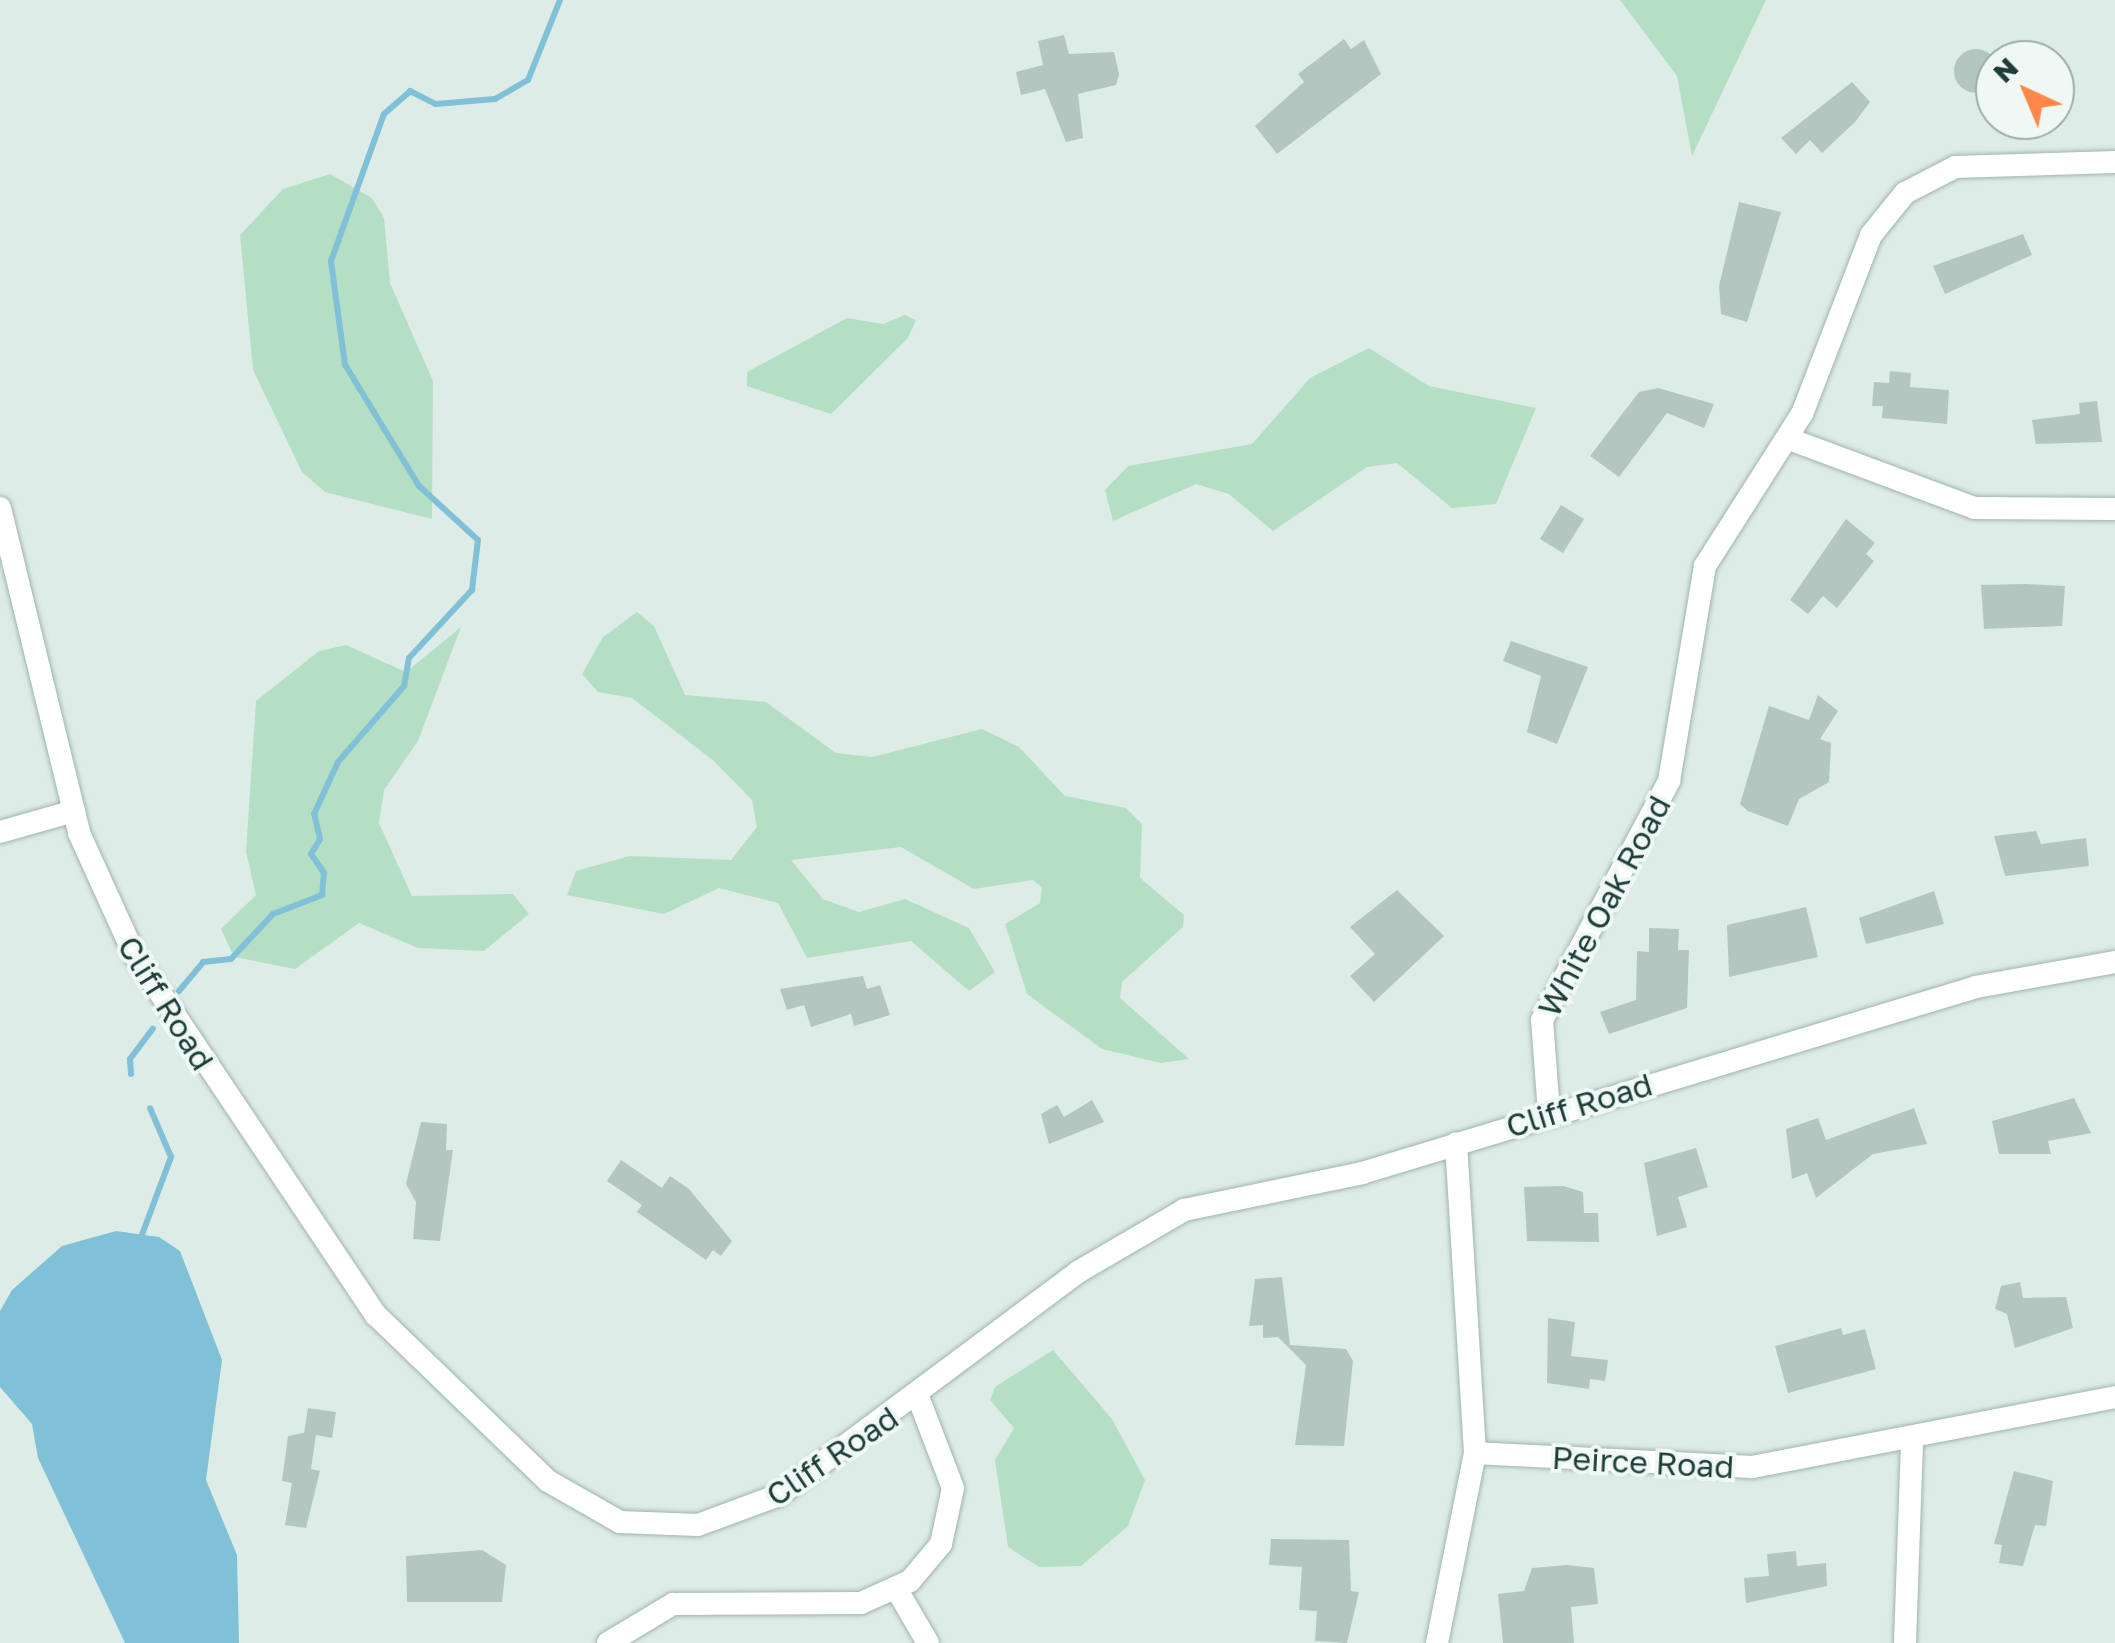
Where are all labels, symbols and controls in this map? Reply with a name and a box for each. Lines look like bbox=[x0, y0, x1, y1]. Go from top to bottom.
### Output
north arrow bbox=[1975, 40, 2075, 140]
text: N bbox=[1986, 50, 2024, 89]
street label: White Oak Road bbox=[1530, 789, 1678, 1023]
street label: Cliff Road bbox=[110, 929, 222, 1077]
street label: Cliff Road bbox=[1501, 1065, 1657, 1145]
street label: Cliff Road bbox=[759, 1398, 905, 1514]
street label: Peirce Road bbox=[1551, 1438, 1735, 1486]

